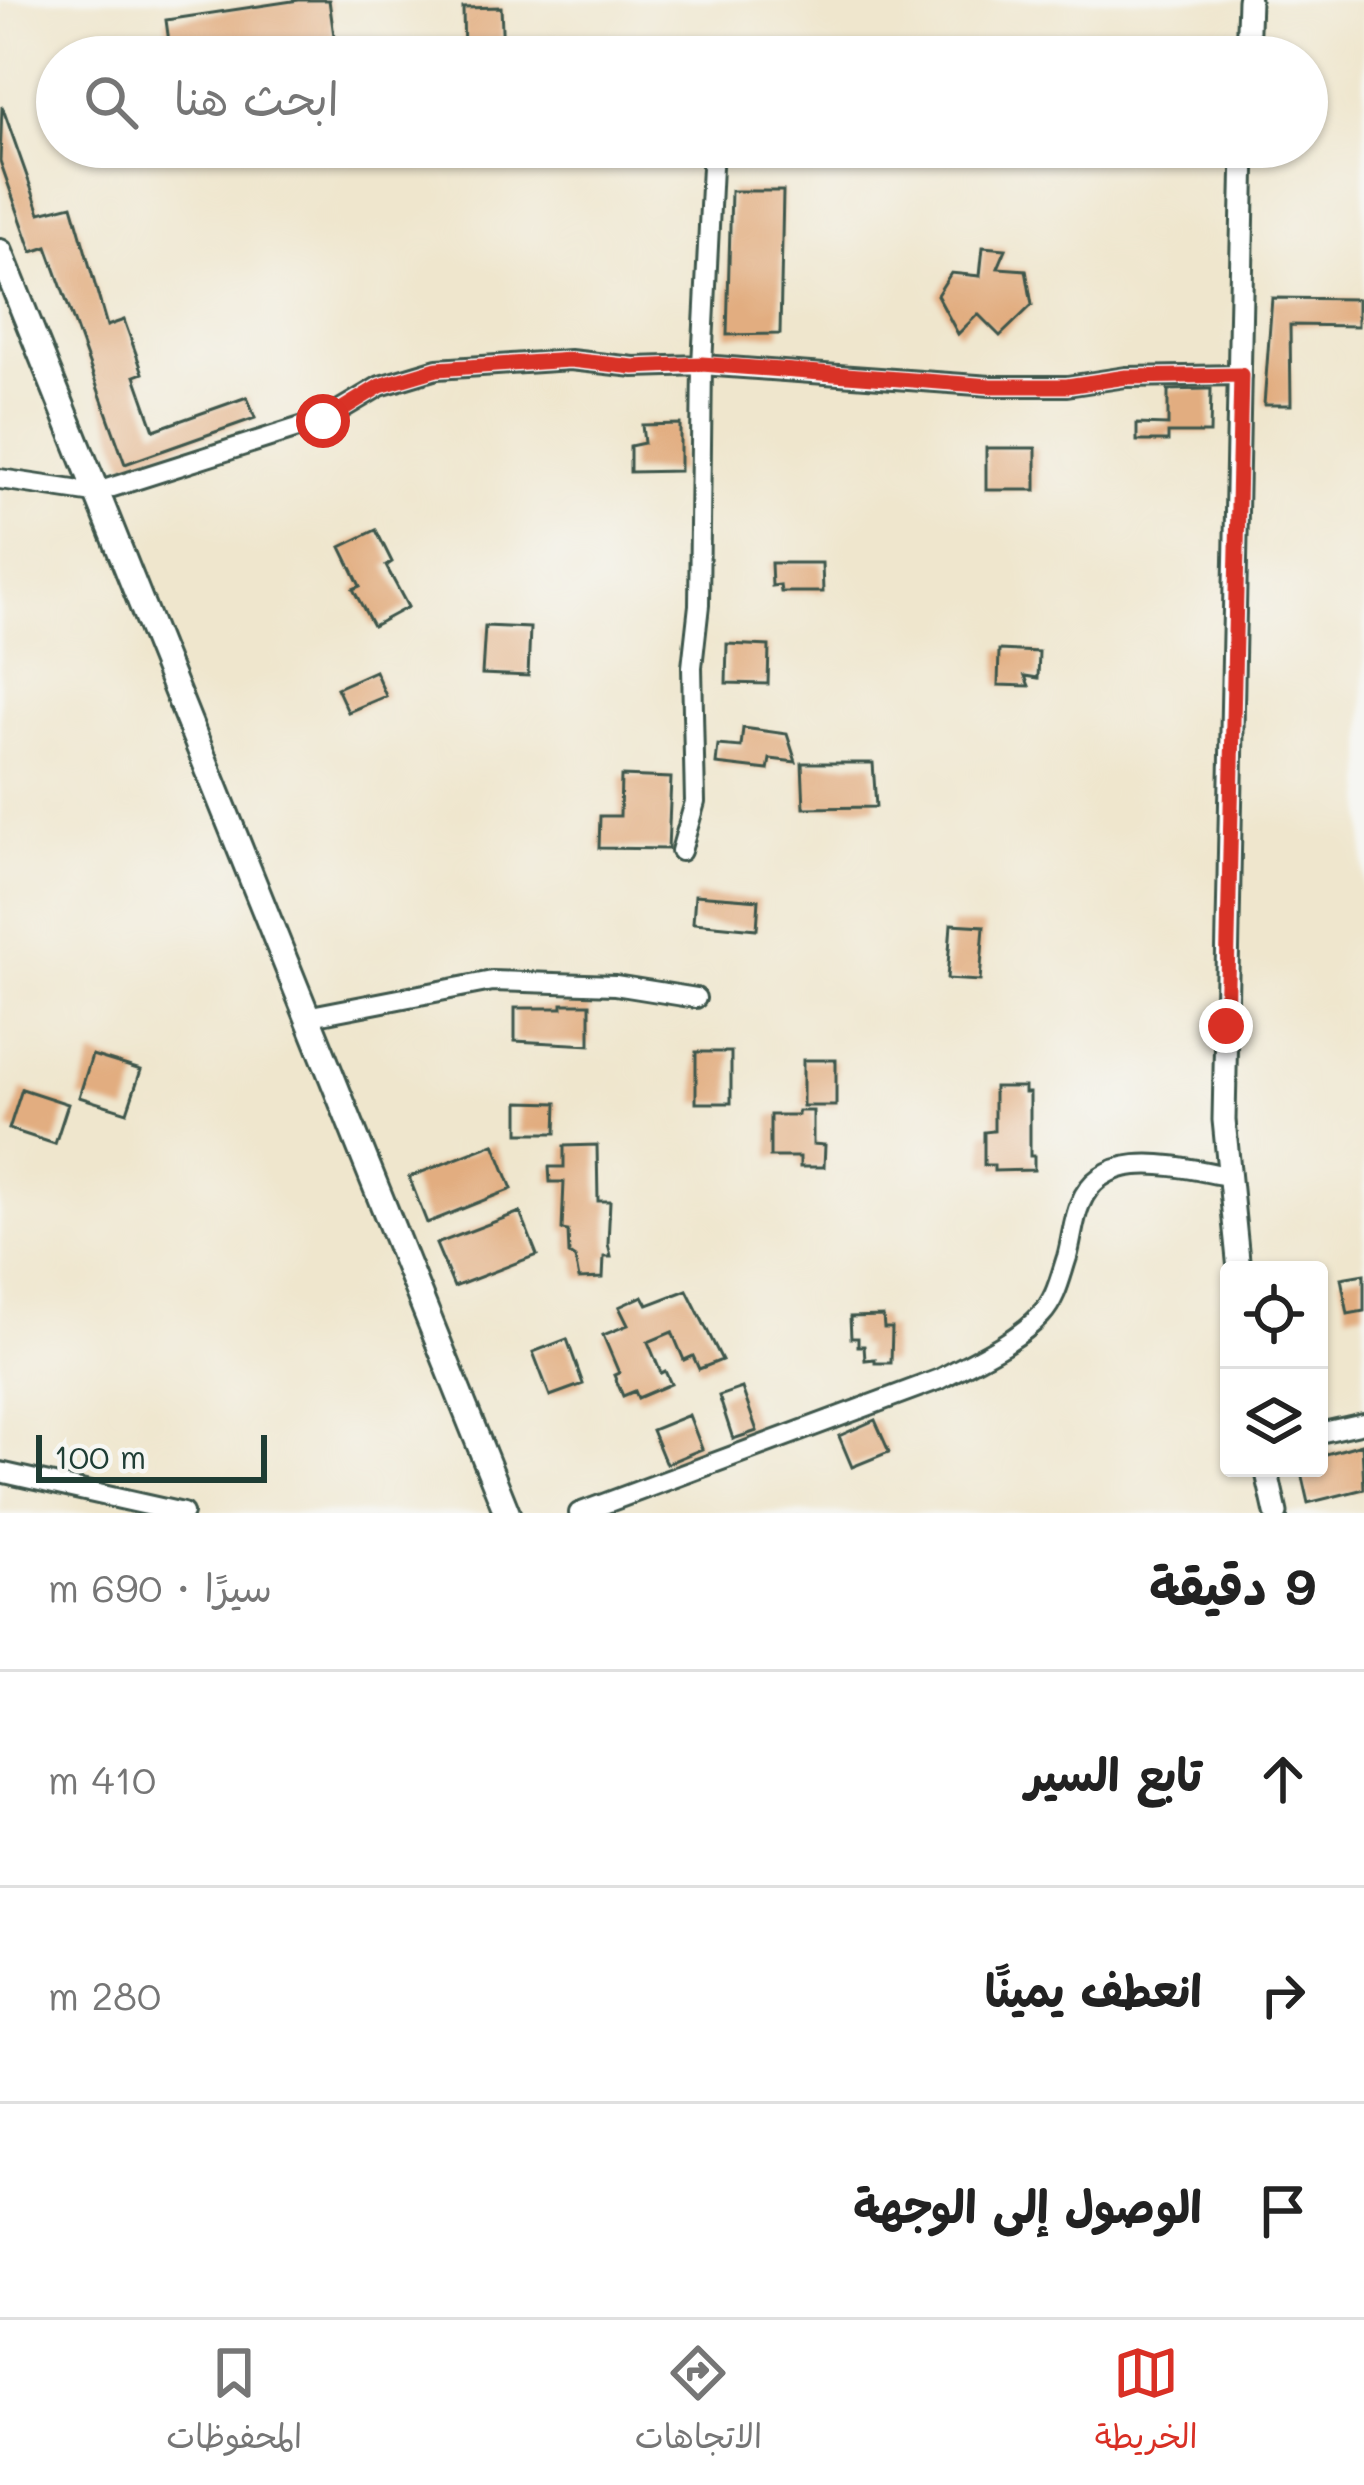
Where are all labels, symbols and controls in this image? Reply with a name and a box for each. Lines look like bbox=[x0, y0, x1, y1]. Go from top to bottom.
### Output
search box bbox=[36, 36, 1328, 168]
text: ابحث هنا bbox=[174, 68, 339, 126]
icon: search bbox=[78, 69, 144, 135]
route start bbox=[296, 394, 350, 448]
route end bbox=[1199, 999, 1253, 1053]
map controls bbox=[1220, 1261, 1328, 1477]
button: locate bbox=[1220, 1261, 1328, 1369]
button: layers bbox=[1220, 1369, 1328, 1477]
scale bar bbox=[36, 1429, 267, 1482]
text: 100 m bbox=[54, 1434, 146, 1477]
text: 9 دقيقة bbox=[1149, 1551, 1316, 1618]
text: سيرًا · 690 m bbox=[48, 1561, 272, 1612]
text: تابع السير bbox=[1025, 1744, 1202, 1802]
icon: ahead bbox=[1250, 1746, 1316, 1812]
text: 410 m bbox=[48, 1753, 156, 1804]
text: انعطف يمينًا bbox=[985, 1960, 1202, 2018]
icon: right bbox=[1250, 1962, 1316, 2028]
text: 280 m bbox=[48, 1969, 161, 2020]
text: الوصول إلى الوجهة bbox=[853, 2176, 1202, 2234]
icon: arrive bbox=[1250, 2178, 1316, 2244]
tab: المحفوظات bbox=[166, 2340, 302, 2466]
tab: الاتجاهات bbox=[635, 2340, 762, 2466]
tab: الخريطة bbox=[1095, 2340, 1198, 2466]

